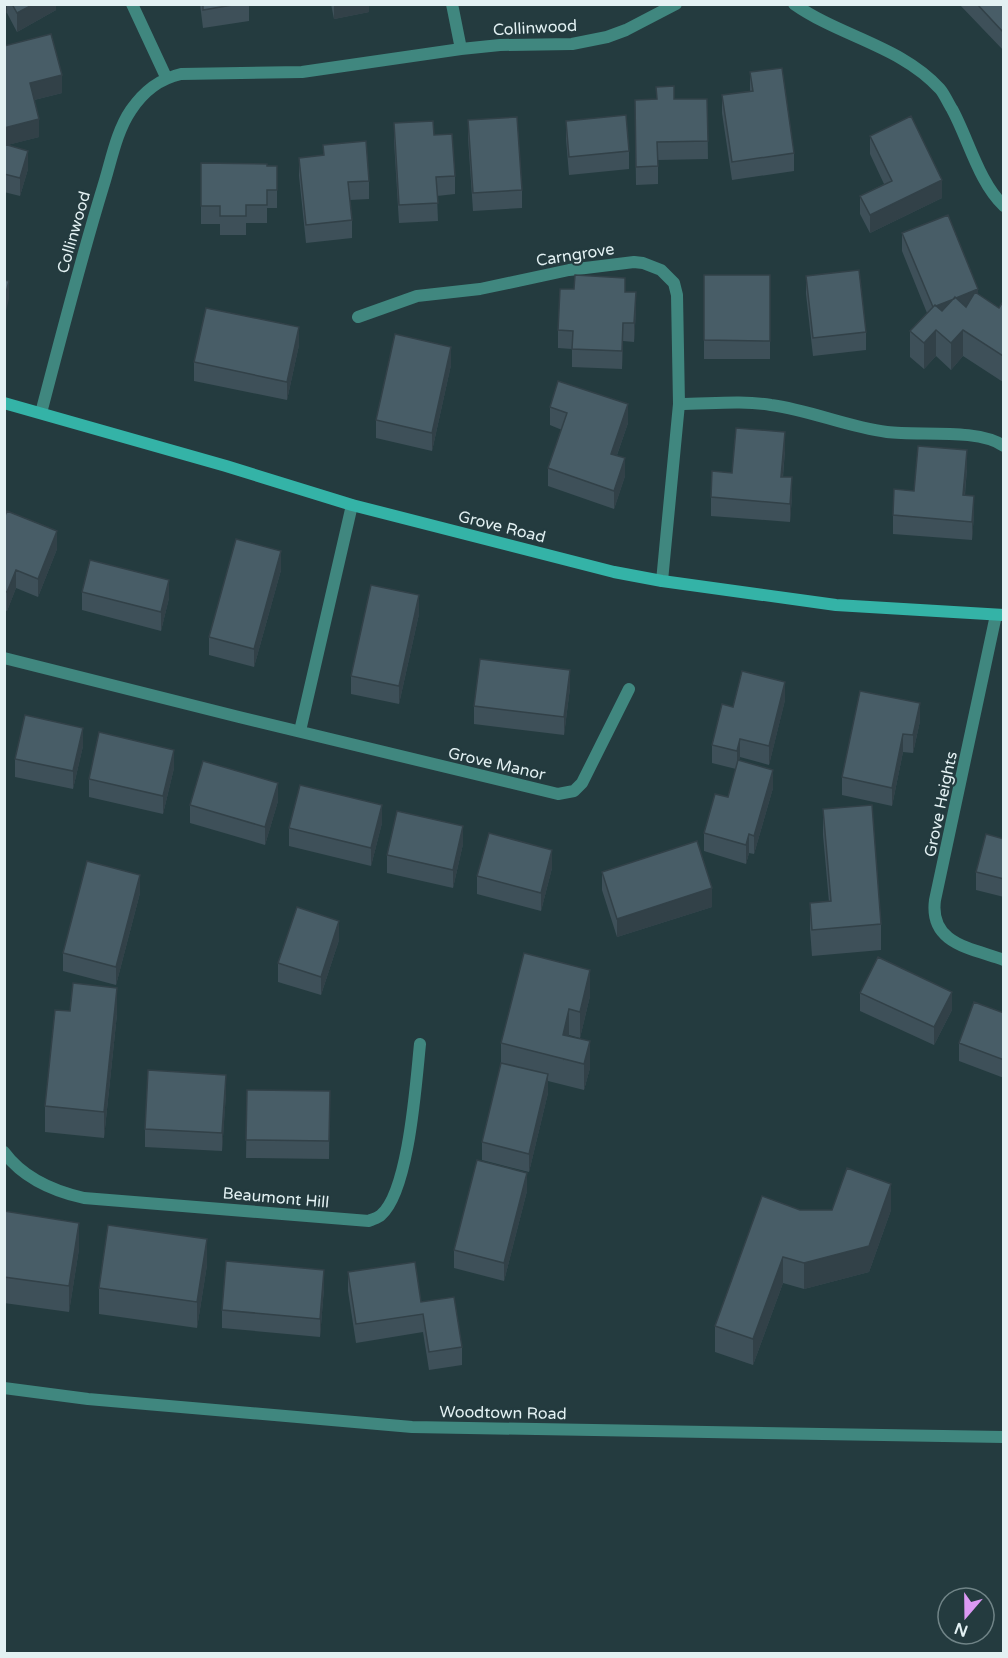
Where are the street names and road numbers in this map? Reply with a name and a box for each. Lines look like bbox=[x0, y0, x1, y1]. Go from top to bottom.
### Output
street label: Collinwood bbox=[492, 16, 578, 40]
street label: Collinwood bbox=[53, 189, 95, 276]
street label: Carngrove bbox=[535, 239, 616, 271]
street label: Grove Road bbox=[456, 506, 548, 547]
street label: Grove Manor bbox=[446, 743, 548, 785]
street label: Grove Heights bbox=[920, 750, 962, 859]
street label: Beaumont Hill bbox=[222, 1183, 330, 1213]
street label: Woodtown Road bbox=[439, 1402, 567, 1424]

